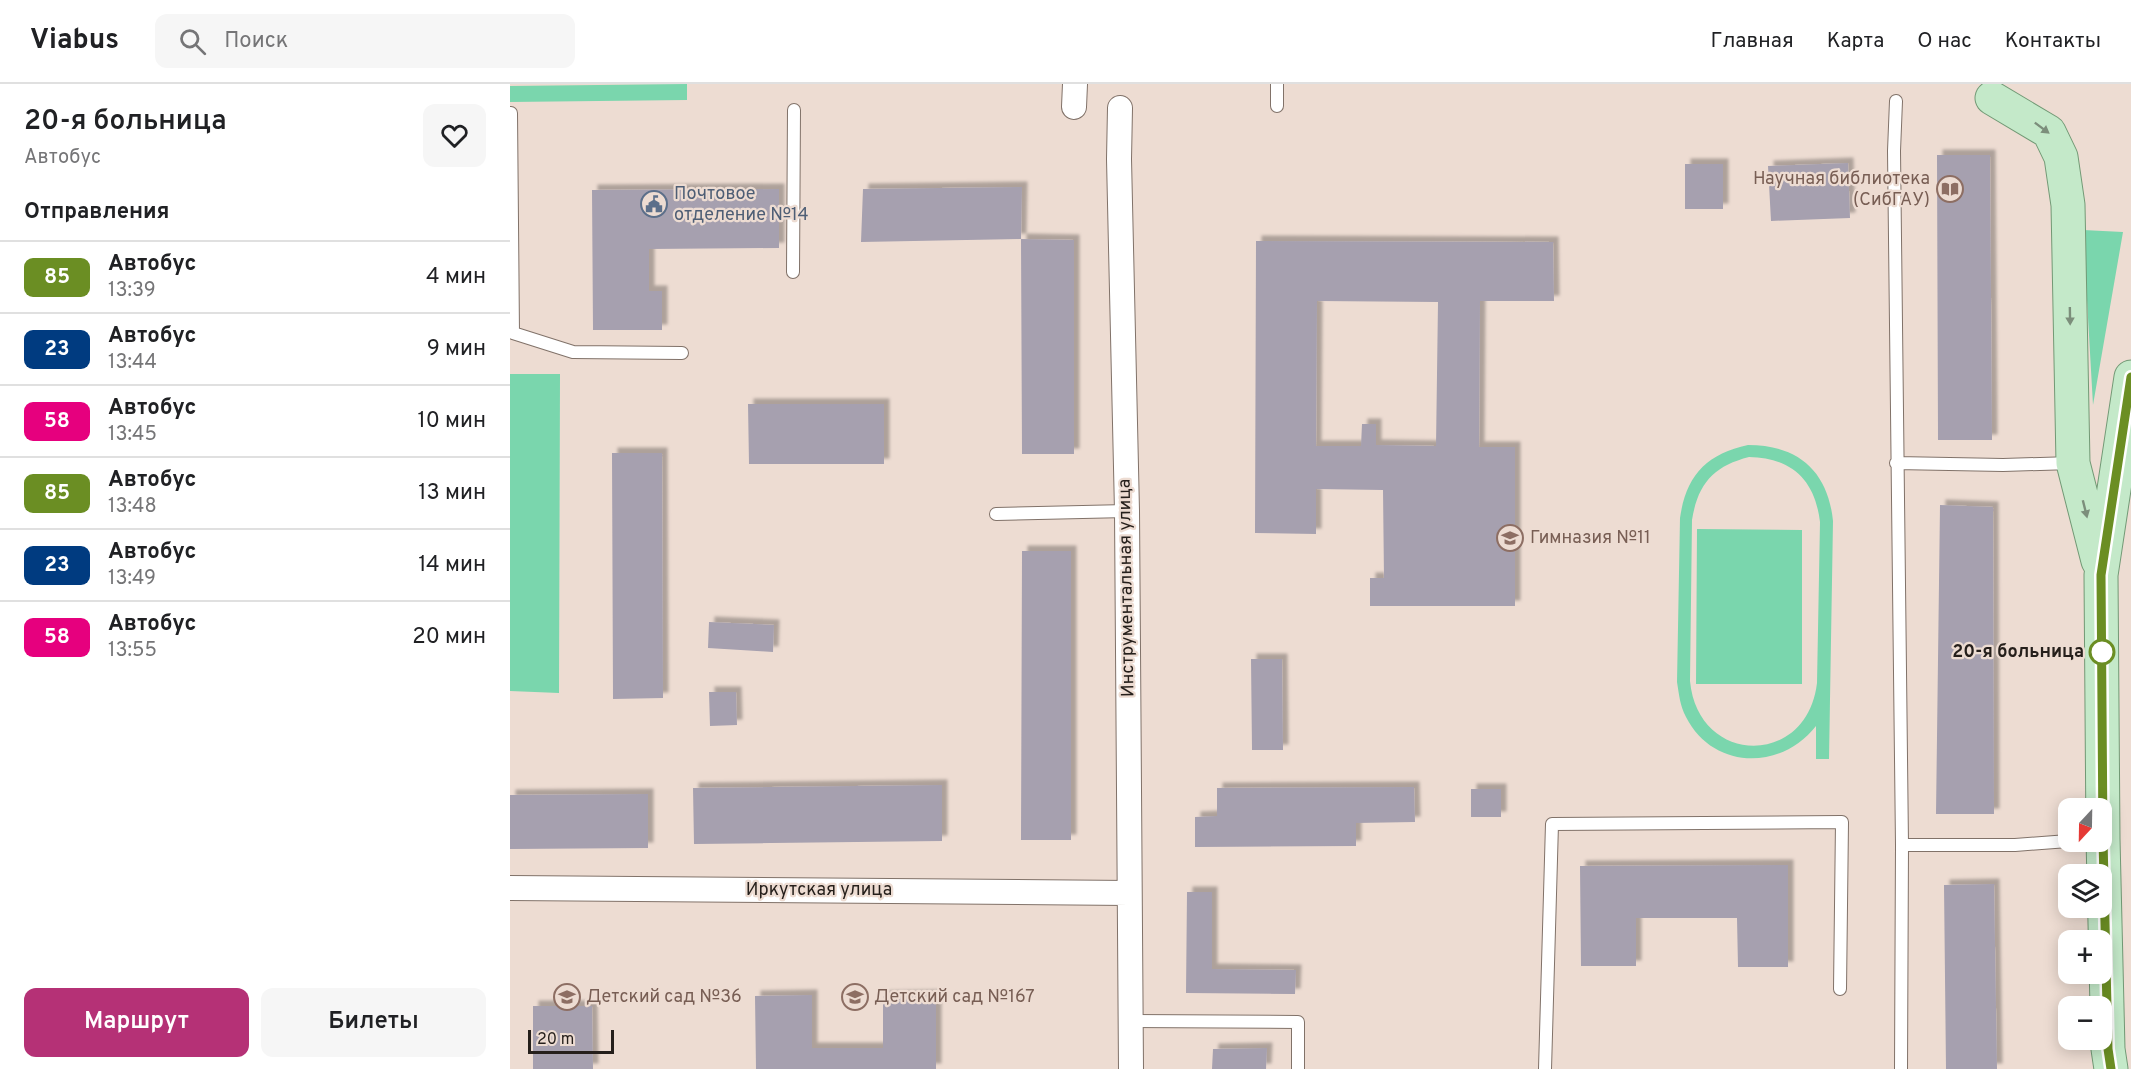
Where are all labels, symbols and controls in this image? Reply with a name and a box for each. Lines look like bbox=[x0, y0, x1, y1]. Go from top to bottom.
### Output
search box bbox=[155, 14, 575, 68]
text: Viabus bbox=[30, 23, 119, 59]
icon: search bbox=[176, 25, 209, 58]
text: Поиск bbox=[224, 28, 288, 55]
text: Главная bbox=[1710, 28, 1794, 55]
text: Карта bbox=[1827, 28, 1884, 55]
text: О нас bbox=[1917, 28, 1972, 55]
text: Контакты bbox=[2005, 28, 2101, 55]
text: 20-я больница bbox=[24, 104, 226, 140]
button: heart bbox=[423, 104, 486, 167]
one-way arrow bbox=[2034, 122, 2050, 134]
text: Автобус bbox=[24, 145, 101, 171]
place label: Научная библиотека (СибГАУ) bbox=[1753, 168, 1930, 212]
library icon: Научная библиотека (СибГАУ) bbox=[1935, 174, 1965, 204]
place label: Почтовое отделение №14 bbox=[674, 183, 809, 227]
public building icon: Почтовое отделение №14 bbox=[639, 189, 669, 219]
text: Отправления bbox=[24, 199, 169, 226]
text: Автобус bbox=[108, 251, 196, 278]
text: 85 bbox=[44, 264, 70, 291]
text: 4 мин bbox=[426, 264, 486, 291]
text: 13:39 bbox=[108, 278, 156, 304]
one-way arrow bbox=[2066, 306, 2075, 325]
text: Автобус bbox=[108, 323, 196, 350]
text: 23 bbox=[44, 336, 70, 363]
text: 9 мин bbox=[427, 336, 486, 363]
text: 13:44 bbox=[108, 350, 157, 376]
text: Автобус bbox=[108, 395, 196, 422]
text: 58 bbox=[44, 408, 70, 435]
text: 10 мин bbox=[417, 408, 486, 435]
text: 13:45 bbox=[108, 422, 157, 448]
text: Автобус bbox=[108, 467, 196, 494]
street label: Инструментальная улица bbox=[1114, 479, 1140, 697]
text: 85 bbox=[44, 480, 70, 507]
text: 13 мин bbox=[418, 480, 486, 507]
text: 13:48 bbox=[108, 494, 157, 520]
one-way arrow bbox=[2080, 500, 2090, 518]
school or university icon: Гимназия №11 bbox=[1495, 523, 1525, 553]
place label: Гимназия №11 bbox=[1530, 527, 1651, 550]
text: Автобус bbox=[108, 539, 196, 566]
text: 23 bbox=[44, 552, 70, 579]
text: 14 мин bbox=[418, 552, 486, 579]
text: 13:49 bbox=[108, 566, 156, 592]
text: Автобус bbox=[108, 611, 196, 638]
text: 58 bbox=[44, 624, 70, 651]
text: 20 мин bbox=[412, 624, 486, 651]
text: 13:55 bbox=[108, 638, 157, 664]
marker: 20-я больница bbox=[2089, 639, 2115, 665]
place label: 20-я больница bbox=[1952, 641, 2084, 664]
north arrow bbox=[2058, 798, 2112, 852]
map controls bbox=[2058, 798, 2112, 1050]
button: layers bbox=[2058, 864, 2112, 918]
street label: Иркутская улица bbox=[746, 879, 892, 902]
button: + bbox=[2058, 930, 2112, 984]
school or university icon: Детский сад №36 bbox=[552, 982, 582, 1012]
school or university icon: Детский сад №167 bbox=[840, 982, 870, 1012]
place label: Детский сад №36 bbox=[586, 986, 742, 1009]
place label: Детский сад №167 bbox=[874, 986, 1035, 1009]
button: Маршрут bbox=[24, 988, 249, 1057]
button: Билеты bbox=[261, 988, 486, 1057]
button: − bbox=[2058, 996, 2112, 1050]
scale bar bbox=[528, 1027, 614, 1054]
text: 20 m bbox=[537, 1030, 574, 1050]

